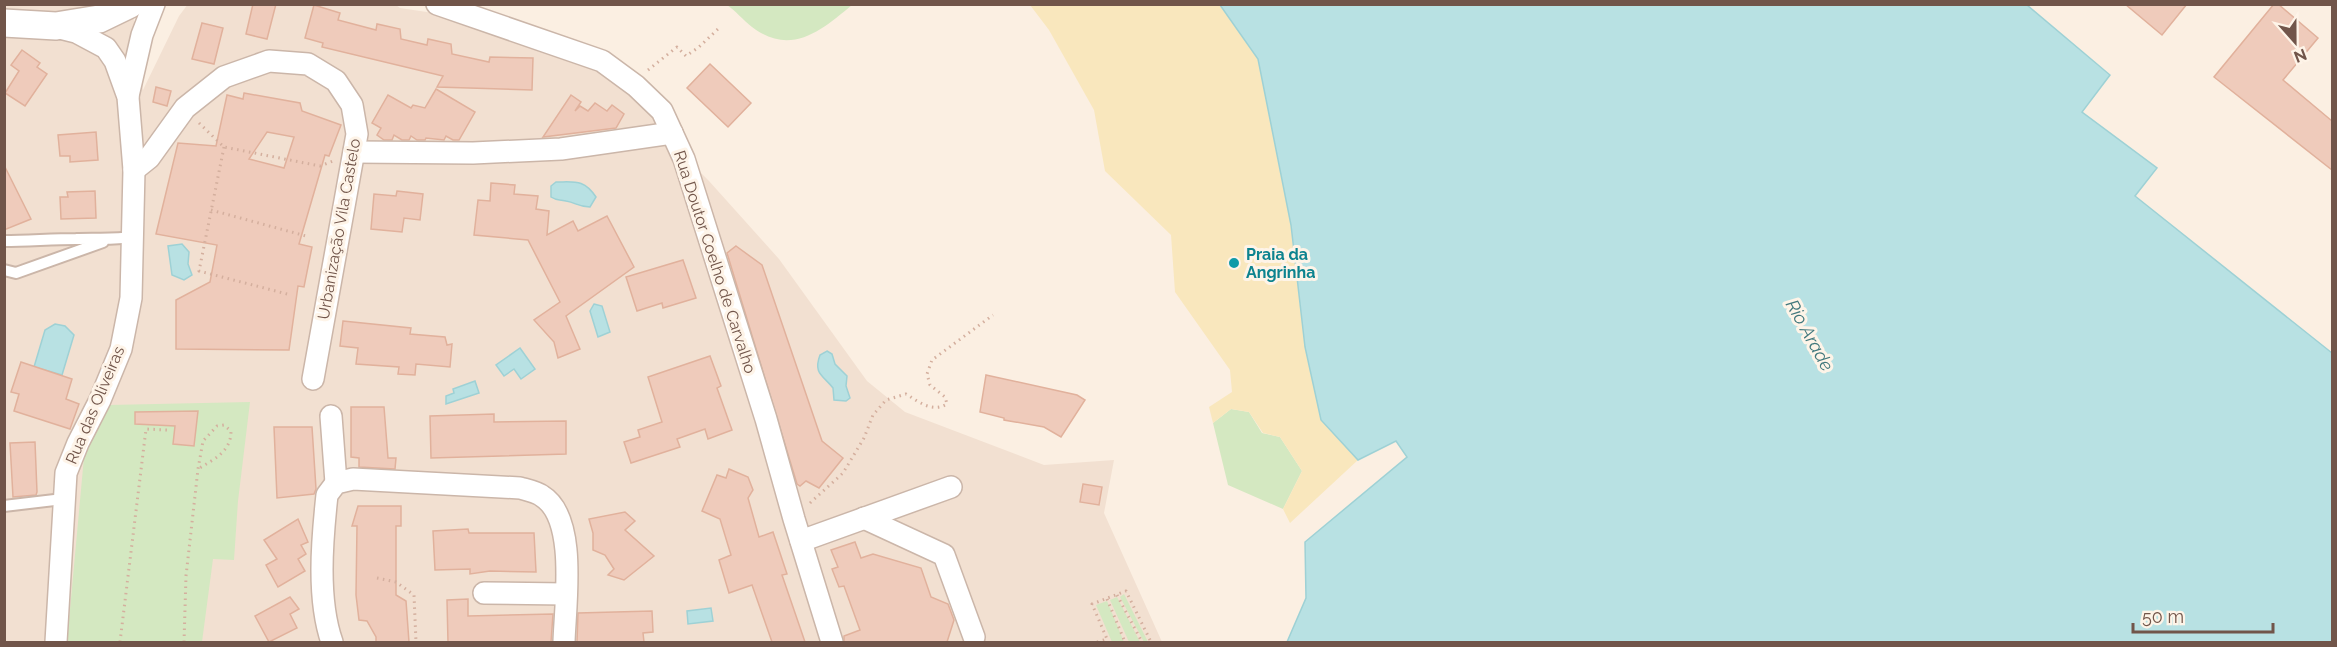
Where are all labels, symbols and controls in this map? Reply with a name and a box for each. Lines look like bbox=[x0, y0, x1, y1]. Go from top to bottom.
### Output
north arrow bbox=[2265, 12, 2325, 72]
text: N bbox=[2291, 44, 2309, 67]
street label: Urbanização Vila Castelo bbox=[314, 137, 364, 321]
street label: Rua Doutor Coelho de Carvalho bbox=[670, 148, 760, 376]
place label: Praia da Angrinha bbox=[1246, 245, 1315, 282]
marker: Praia da Angrinha bbox=[1227, 256, 1241, 270]
water label: Rio Arade bbox=[1782, 296, 1838, 375]
street label: Rua das Oliveiras bbox=[62, 343, 128, 467]
scale bar bbox=[2133, 596, 2272, 634]
text: 50 m bbox=[2142, 606, 2184, 627]

